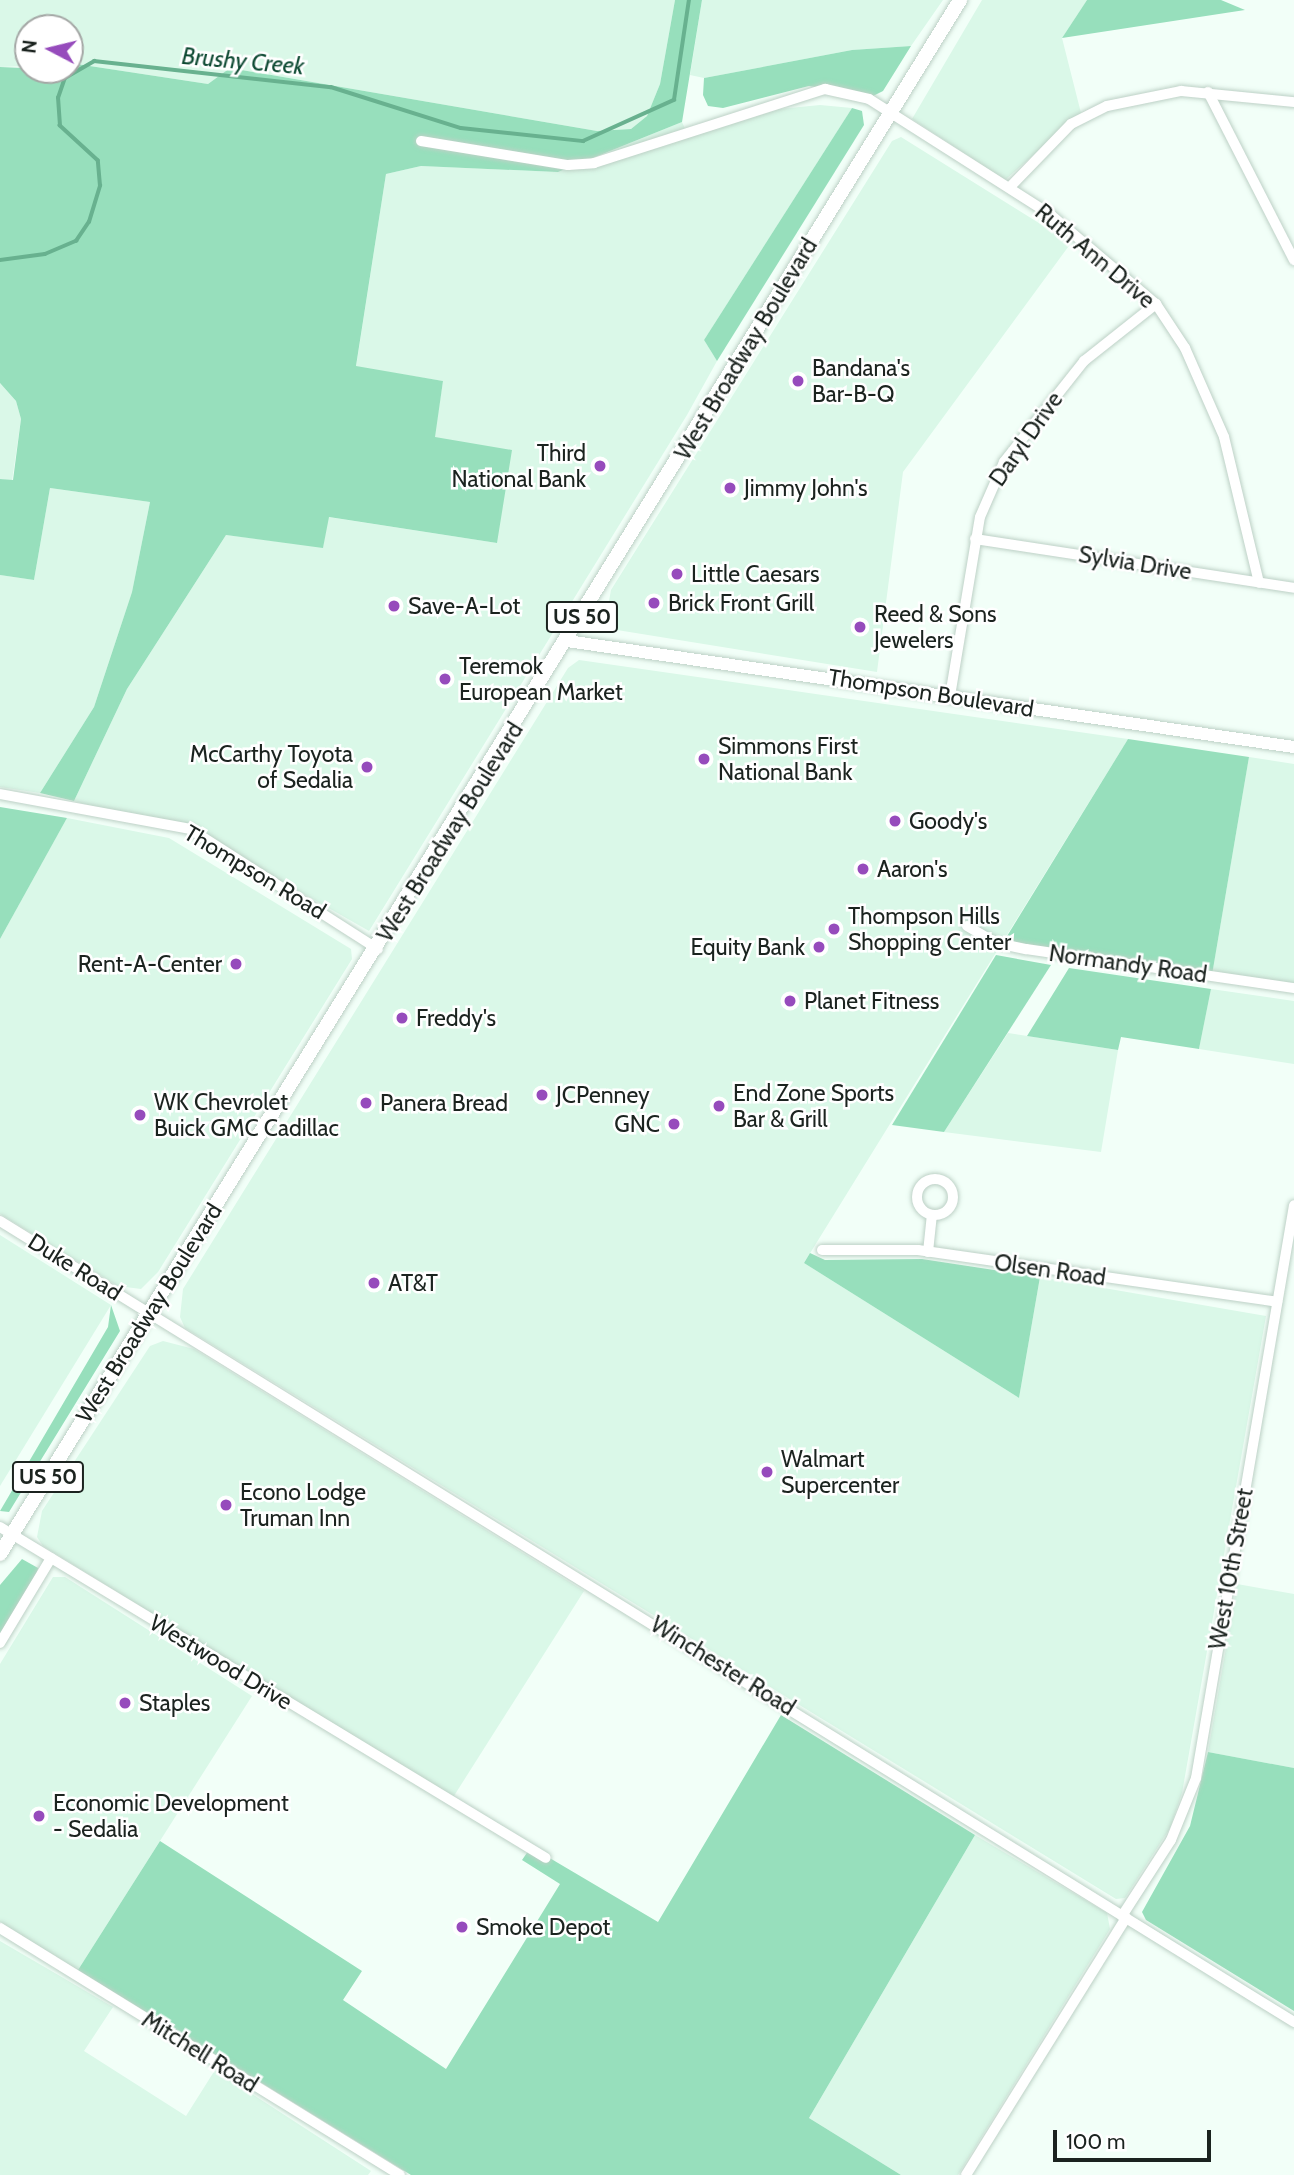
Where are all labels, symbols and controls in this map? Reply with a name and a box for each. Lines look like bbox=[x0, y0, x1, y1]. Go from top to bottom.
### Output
north arrow bbox=[14, 14, 84, 84]
text: N bbox=[17, 39, 42, 55]
water label: Brushy Creek bbox=[181, 41, 305, 81]
street label: Ruth Ann Drive bbox=[1030, 198, 1160, 314]
street label: West Broadway Boulevard bbox=[669, 233, 823, 465]
place label: Bandana's Bar-B-Q bbox=[812, 354, 910, 408]
marker: Bandana's Bar-B-Q bbox=[790, 373, 806, 389]
street label: Daryl Drive bbox=[984, 387, 1068, 491]
place label: Third National Bank bbox=[452, 439, 586, 493]
marker: Third National Bank bbox=[592, 458, 608, 474]
place label: Jimmy John's bbox=[744, 474, 868, 502]
marker: Jimmy John's bbox=[722, 480, 738, 496]
street label: Sylvia Drive bbox=[1077, 540, 1193, 586]
place label: Little Caesars bbox=[691, 560, 820, 588]
marker: Little Caesars bbox=[669, 566, 685, 582]
place label: Brick Front Grill bbox=[668, 589, 814, 617]
place label: Save-A-Lot bbox=[408, 592, 520, 620]
marker: Brick Front Grill bbox=[646, 595, 662, 611]
marker: Save-A-Lot bbox=[386, 598, 402, 614]
road number: US 50 bbox=[545, 600, 619, 634]
place label: Reed & Sons Jewelers bbox=[874, 600, 997, 654]
marker: Reed & Sons Jewelers bbox=[852, 619, 868, 635]
place label: Teremok European Market bbox=[459, 652, 623, 706]
street label: Thompson Boulevard bbox=[826, 663, 1036, 723]
marker: Teremok European Market bbox=[437, 671, 453, 687]
street label: West Broadway Boulevard bbox=[371, 717, 529, 947]
place label: Simmons First National Bank bbox=[718, 732, 858, 786]
place label: McCarthy Toyota of Sedalia bbox=[190, 740, 353, 794]
marker: Simmons First National Bank bbox=[696, 751, 712, 767]
marker: McCarthy Toyota of Sedalia bbox=[359, 759, 375, 775]
place label: Goody's bbox=[909, 807, 987, 835]
marker: Goody's bbox=[887, 813, 903, 829]
street label: Thompson Road bbox=[179, 819, 331, 925]
place label: Aaron's bbox=[877, 855, 947, 883]
marker: Aaron's bbox=[855, 861, 871, 877]
place label: Thompson Hills Shopping Center bbox=[848, 902, 1011, 956]
marker: Thompson Hills Shopping Center bbox=[826, 921, 842, 937]
place label: Equity Bank bbox=[690, 933, 805, 961]
marker: Equity Bank bbox=[811, 939, 827, 955]
street label: Normandy Road bbox=[1047, 939, 1209, 989]
place label: Rent-A-Center bbox=[78, 950, 222, 978]
marker: Rent-A-Center bbox=[228, 956, 244, 972]
place label: Planet Fitness bbox=[804, 987, 939, 1015]
marker: Planet Fitness bbox=[782, 993, 798, 1009]
place label: Freddy's bbox=[416, 1004, 496, 1032]
marker: Freddy's bbox=[394, 1010, 410, 1026]
place label: End Zone Sports Bar & Grill bbox=[733, 1079, 894, 1133]
place label: JCPenney bbox=[556, 1081, 650, 1109]
marker: JCPenney bbox=[534, 1087, 550, 1103]
place label: WK Chevrolet Buick GMC Cadillac bbox=[154, 1088, 339, 1142]
place label: Panera Bread bbox=[380, 1089, 508, 1117]
marker: Panera Bread bbox=[358, 1095, 374, 1111]
marker: End Zone Sports Bar & Grill bbox=[711, 1098, 727, 1114]
marker: WK Chevrolet Buick GMC Cadillac bbox=[132, 1107, 148, 1123]
place label: GNC bbox=[614, 1110, 660, 1138]
marker: GNC bbox=[666, 1116, 682, 1132]
street label: West Broadway Boulevard bbox=[70, 1198, 228, 1428]
street label: Duke Road bbox=[23, 1227, 127, 1307]
street label: Olsen Road bbox=[993, 1249, 1107, 1291]
place label: AT&T bbox=[388, 1269, 438, 1297]
marker: AT&T bbox=[366, 1275, 382, 1291]
place label: Walmart Supercenter bbox=[781, 1445, 899, 1499]
road number: US 50 bbox=[11, 1460, 85, 1494]
marker: Walmart Supercenter bbox=[759, 1464, 775, 1480]
place label: Econo Lodge Truman Inn bbox=[240, 1478, 366, 1532]
street label: West 10th Street bbox=[1203, 1486, 1259, 1652]
marker: Econo Lodge Truman Inn bbox=[218, 1497, 234, 1513]
street label: Westwood Drive bbox=[145, 1609, 297, 1715]
street label: Winchester Road bbox=[646, 1610, 800, 1722]
place label: Staples bbox=[139, 1689, 210, 1717]
marker: Staples bbox=[117, 1695, 133, 1711]
place label: Economic Development - Sedalia bbox=[53, 1789, 289, 1843]
marker: Economic Development - Sedalia bbox=[31, 1808, 47, 1824]
place label: Smoke Depot bbox=[476, 1913, 610, 1941]
marker: Smoke Depot bbox=[454, 1919, 470, 1935]
street label: Mitchell Road bbox=[137, 2005, 263, 2099]
scale bar bbox=[1056, 2116, 1214, 2160]
text: 100 m bbox=[1066, 2129, 1125, 2154]

